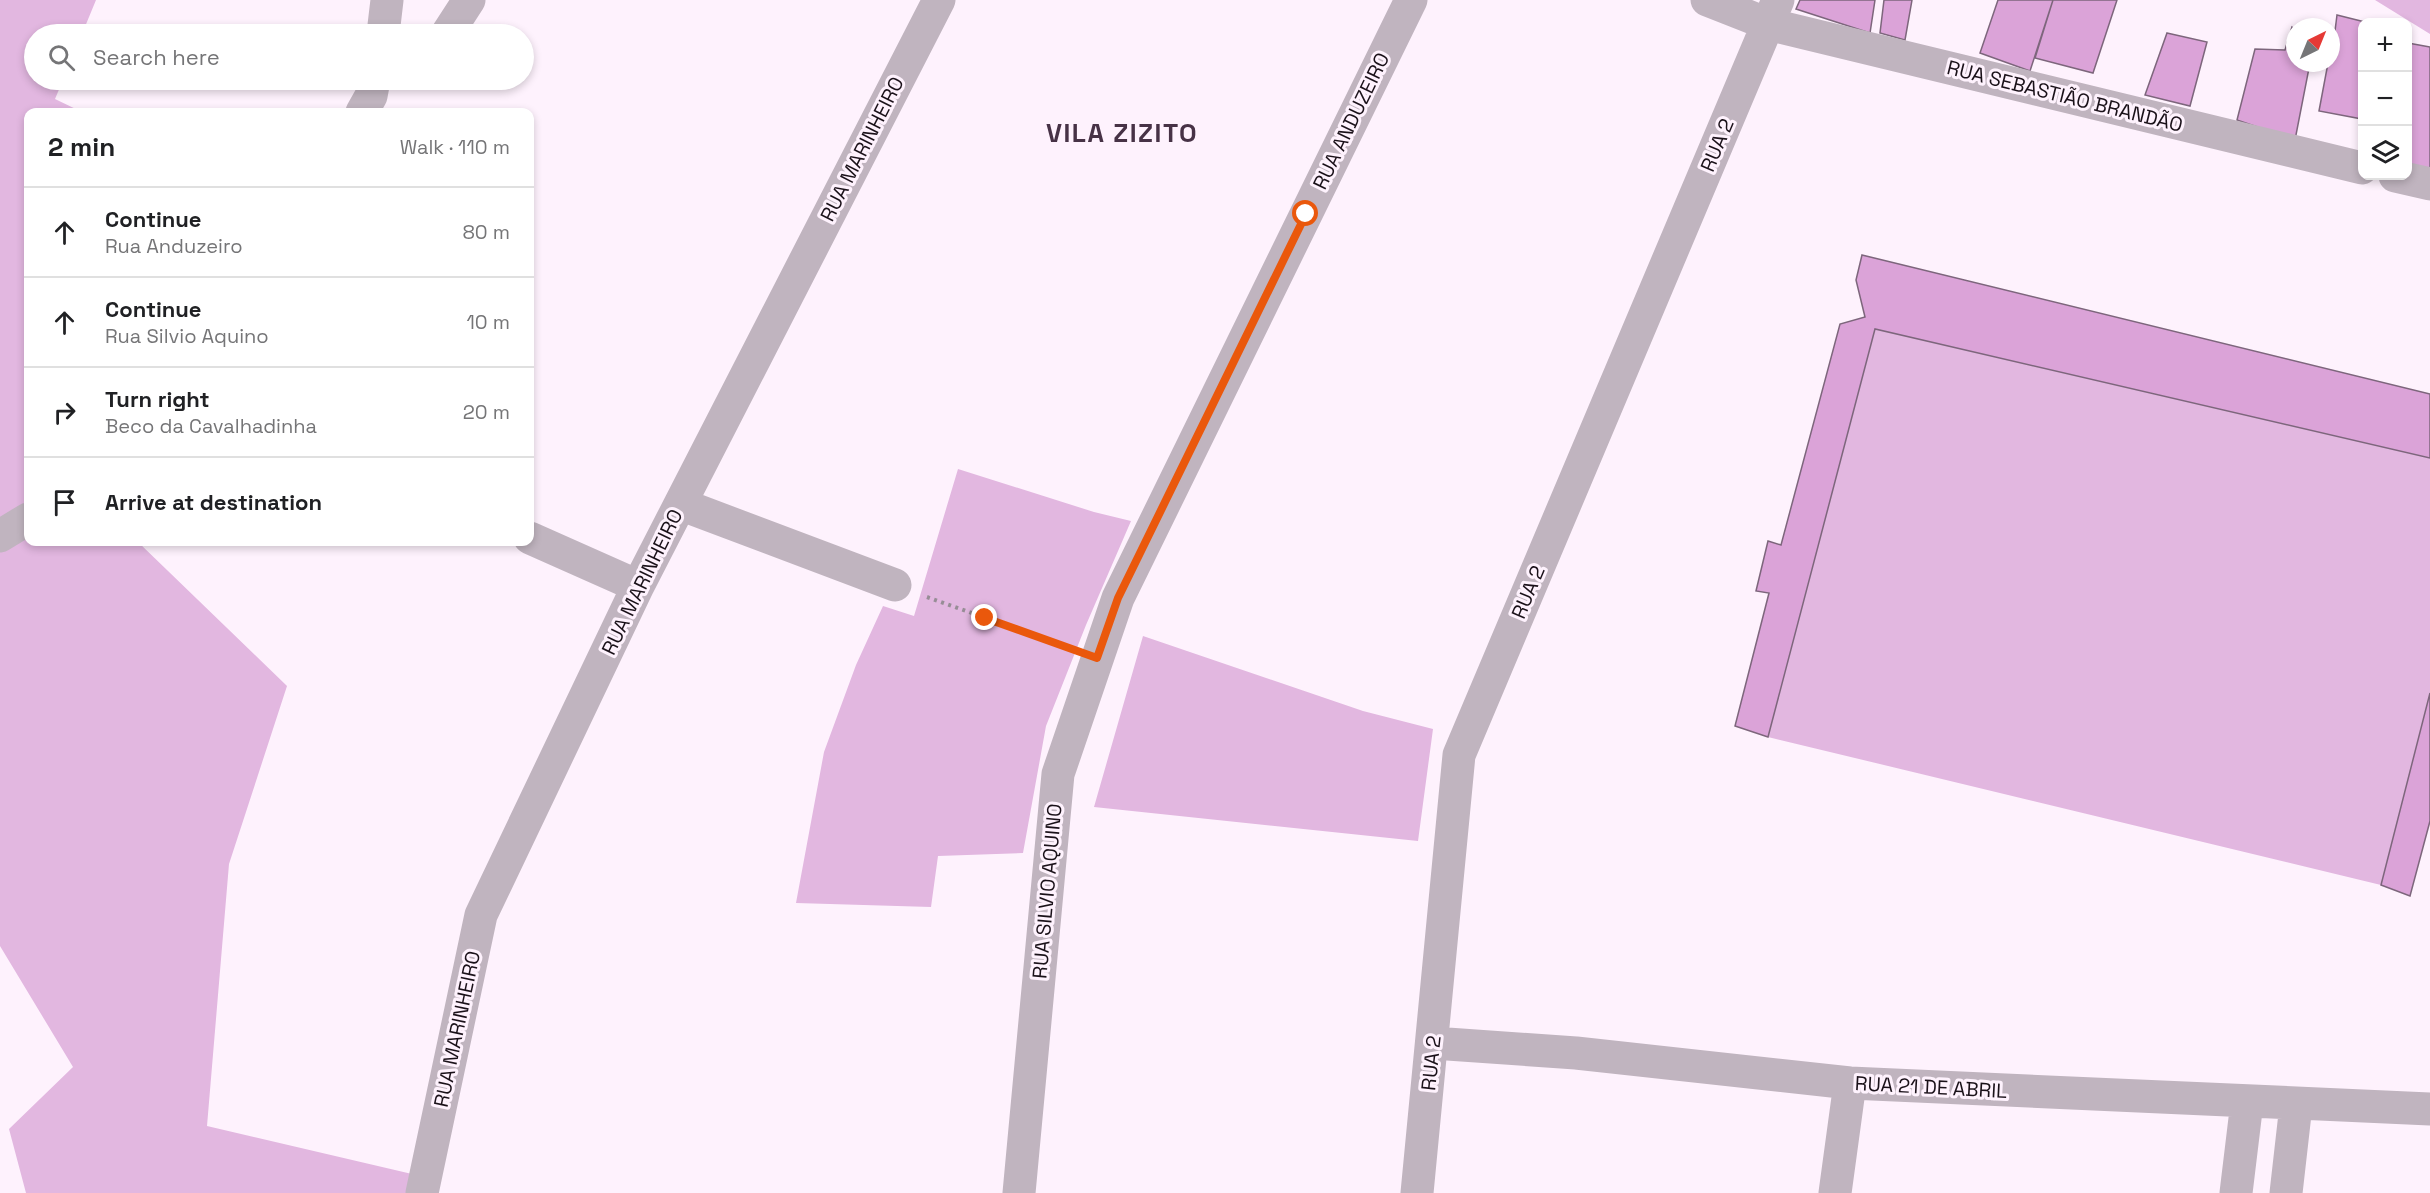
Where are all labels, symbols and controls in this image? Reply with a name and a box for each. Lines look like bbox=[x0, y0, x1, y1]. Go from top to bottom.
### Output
north arrow bbox=[2286, 18, 2340, 72]
map controls bbox=[2358, 18, 2412, 180]
button: + bbox=[2358, 18, 2412, 72]
search box bbox=[24, 24, 534, 90]
icon: search bbox=[45, 41, 78, 74]
text: Search here bbox=[93, 43, 220, 71]
street label: RUA ANDUZEIRO bbox=[1307, 48, 1395, 194]
street label: RUA SEBASTIÃO BRANDÃO bbox=[1944, 54, 2186, 138]
street label: RUA MARINHEIRO bbox=[814, 72, 910, 226]
button: − bbox=[2358, 72, 2412, 126]
street label: RUA 2 bbox=[1694, 115, 1740, 175]
district label: VILA ZIZITO bbox=[1046, 116, 1198, 150]
button: layers bbox=[2358, 126, 2412, 180]
text: 2 min bbox=[48, 130, 115, 164]
text: Walk · 110 m bbox=[400, 134, 510, 160]
route start bbox=[1292, 200, 1318, 226]
text: Continue bbox=[105, 205, 201, 233]
icon: ahead bbox=[48, 216, 81, 249]
text: 80 m bbox=[462, 219, 510, 245]
text: Rua Anduzeiro bbox=[105, 233, 243, 259]
text: Continue bbox=[105, 295, 201, 323]
icon: ahead bbox=[48, 306, 81, 339]
text: 10 m bbox=[466, 309, 510, 335]
text: Rua Silvio Aquino bbox=[105, 323, 269, 349]
text: Turn right bbox=[105, 385, 210, 413]
icon: right bbox=[48, 396, 81, 429]
text: 20 m bbox=[463, 399, 510, 425]
text: Beco da Cavalhadinha bbox=[105, 413, 317, 439]
icon: arrive bbox=[48, 486, 81, 519]
text: Arrive at destination bbox=[105, 488, 322, 516]
street label: RUA MARINHEIRO bbox=[595, 505, 689, 659]
street label: RUA 2 bbox=[1505, 562, 1551, 622]
route end bbox=[971, 604, 997, 630]
street label: RUA SILVIO AQUINO bbox=[1026, 802, 1068, 980]
street label: RUA MARINHEIRO bbox=[428, 948, 486, 1110]
street label: RUA 2 bbox=[1415, 1034, 1447, 1092]
street label: RUA 21 DE ABRIL bbox=[1854, 1070, 2008, 1104]

